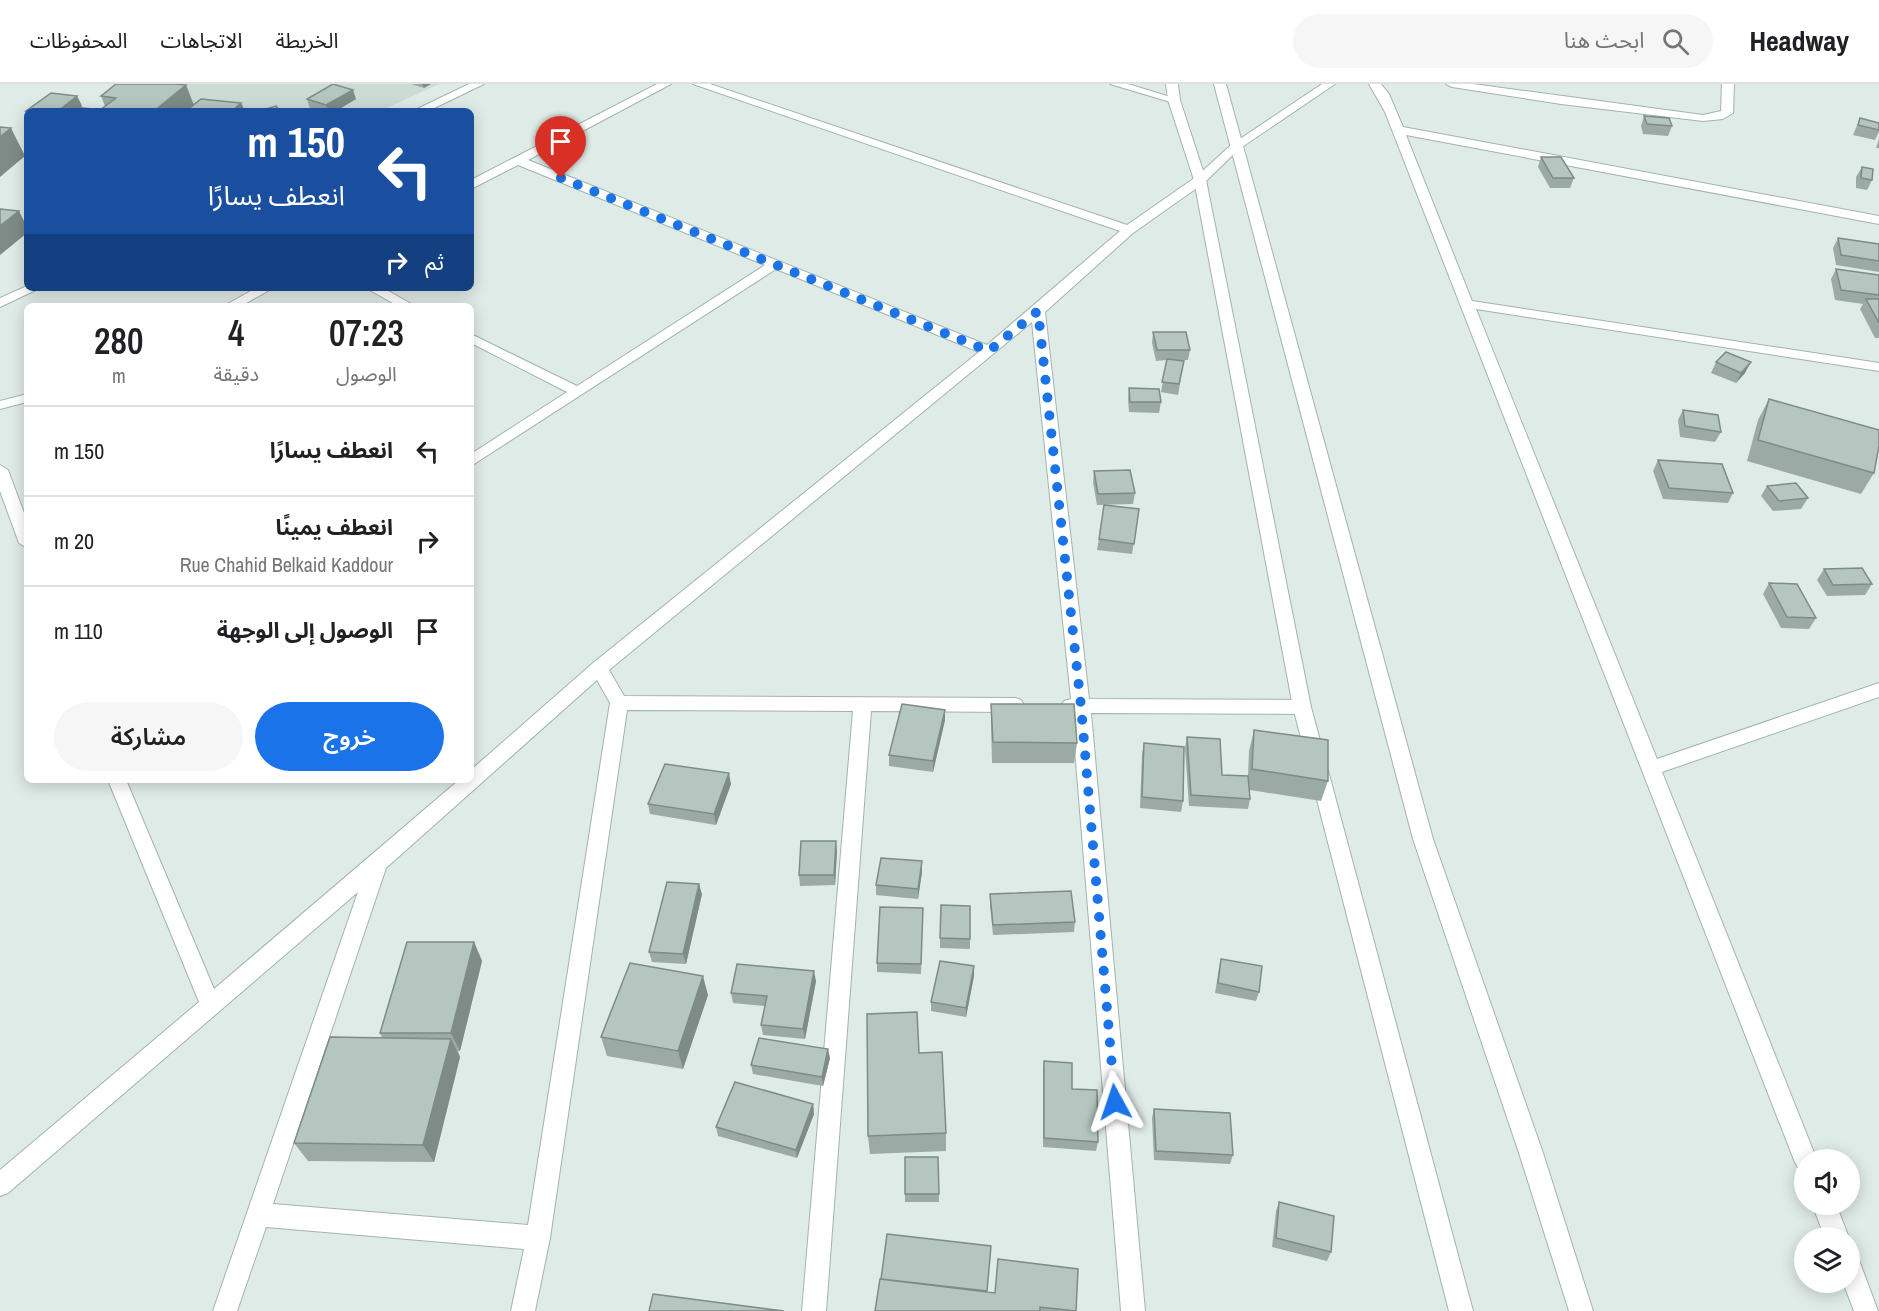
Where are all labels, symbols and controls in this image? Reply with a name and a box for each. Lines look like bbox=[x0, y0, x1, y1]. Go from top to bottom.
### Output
search box bbox=[1293, 14, 1713, 68]
text: Headway bbox=[1749, 22, 1849, 60]
text: ابحث هنا bbox=[1564, 25, 1644, 55]
icon: search bbox=[1659, 25, 1692, 58]
text: المحفوظات bbox=[30, 26, 127, 55]
text: الاتجاهات bbox=[160, 26, 242, 55]
text: الخريطة bbox=[275, 26, 338, 55]
text: 150 m bbox=[247, 114, 345, 170]
pin bbox=[535, 116, 586, 178]
icon: arrive bbox=[544, 125, 577, 158]
icon: left bbox=[366, 132, 444, 210]
text: انعطف يسارًا bbox=[208, 177, 345, 213]
icon: right bbox=[380, 246, 413, 279]
text: ثم bbox=[425, 247, 444, 277]
text: 4 bbox=[228, 309, 244, 357]
text: 07:23 bbox=[329, 309, 404, 357]
text: 280 bbox=[94, 317, 143, 365]
text: دقيقة bbox=[213, 360, 259, 387]
text: الوصول bbox=[336, 360, 397, 387]
text: m bbox=[112, 362, 126, 389]
text: انعطف يسارًا bbox=[270, 435, 393, 465]
icon: left bbox=[411, 435, 444, 468]
text: 150 m bbox=[54, 436, 104, 466]
text: انعطف يمينًا bbox=[275, 512, 393, 542]
icon: right bbox=[411, 525, 444, 558]
text: 20 m bbox=[54, 526, 94, 556]
text: Rue Chahid Belkaid Kaddour bbox=[180, 551, 393, 578]
text: الوصول إلى الوجهة bbox=[217, 615, 393, 645]
icon: arrive bbox=[411, 615, 444, 648]
text: 110 m bbox=[54, 616, 103, 646]
button: مشاركة bbox=[54, 702, 243, 771]
button: خروج bbox=[255, 702, 444, 771]
position arrow bbox=[1083, 1070, 1147, 1134]
map controls bbox=[1794, 1149, 1860, 1293]
button: sound bbox=[1794, 1149, 1860, 1215]
button: layers bbox=[1794, 1227, 1860, 1293]

